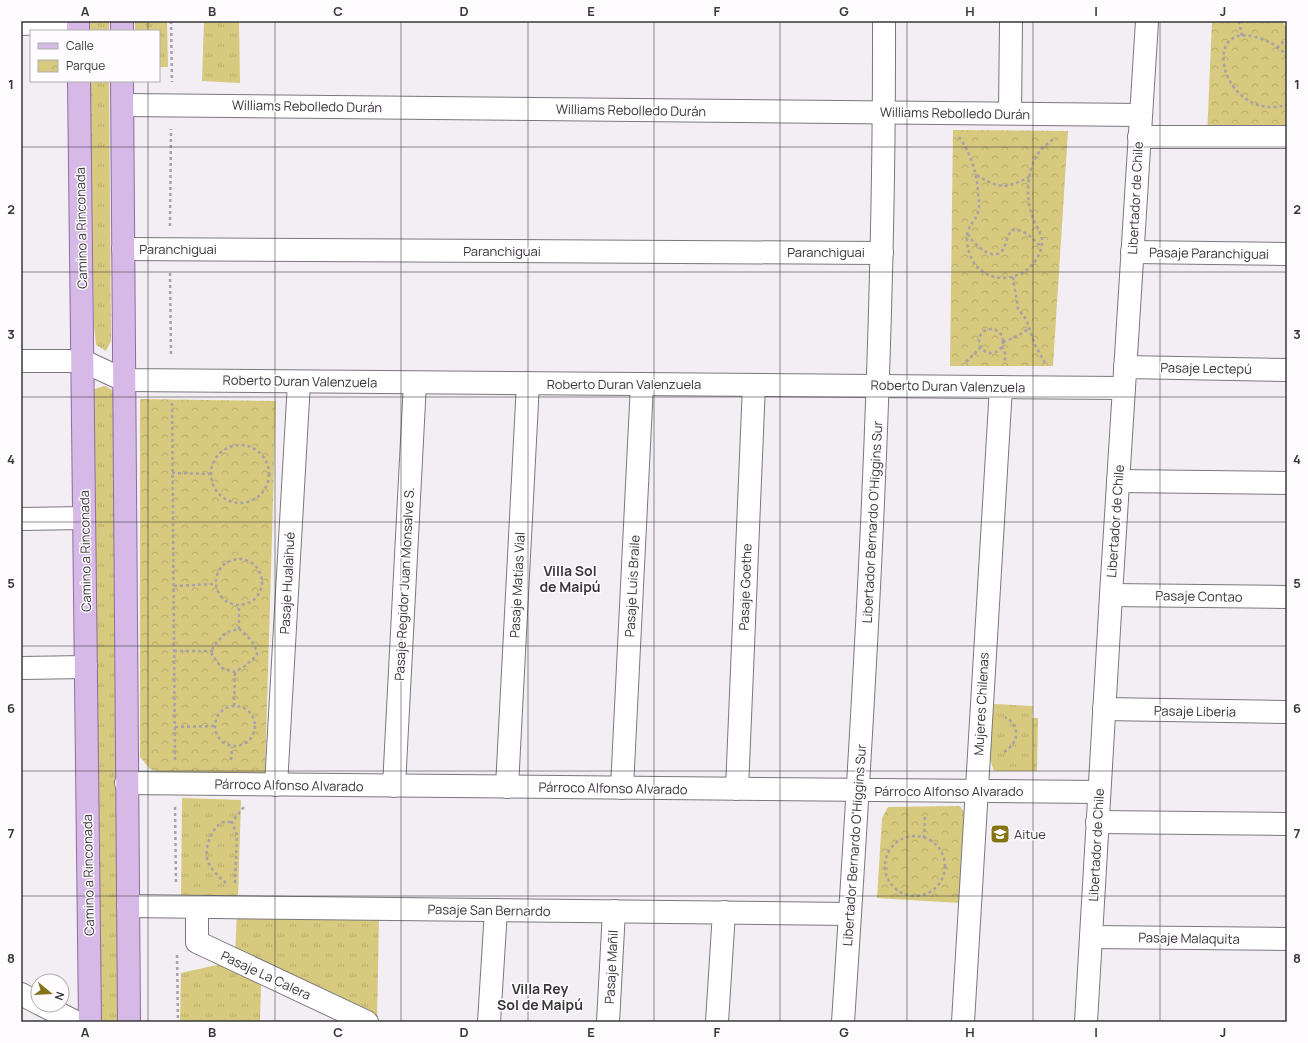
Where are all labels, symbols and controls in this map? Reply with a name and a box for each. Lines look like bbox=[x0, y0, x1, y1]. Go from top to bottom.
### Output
text: A bbox=[81, 2, 90, 20]
text: B bbox=[208, 2, 216, 20]
text: C bbox=[333, 2, 343, 20]
text: D bbox=[459, 2, 469, 20]
text: E bbox=[587, 2, 595, 20]
text: F bbox=[714, 2, 721, 20]
text: G bbox=[839, 2, 849, 20]
text: H bbox=[965, 2, 975, 20]
text: I bbox=[1094, 2, 1098, 20]
text: J bbox=[1220, 2, 1226, 20]
legend bbox=[30, 30, 160, 82]
text: Calle bbox=[66, 37, 94, 54]
text: Parque bbox=[66, 57, 105, 74]
text: 1 bbox=[8, 75, 14, 93]
text: 1 bbox=[1294, 75, 1300, 93]
street label: Williams Rebolledo Durán bbox=[232, 96, 382, 116]
street label: Williams Rebolledo Durán bbox=[556, 100, 706, 120]
street label: Williams Rebolledo Durán bbox=[880, 103, 1030, 123]
street label: Libertador de Chile bbox=[1123, 141, 1147, 255]
street label: Camino a Rinconada bbox=[71, 167, 91, 289]
text: 2 bbox=[7, 200, 15, 218]
text: 2 bbox=[1293, 200, 1301, 218]
street label: Paranchiguai bbox=[139, 240, 217, 258]
street label: Paranchiguai bbox=[463, 242, 541, 260]
street label: Paranchiguai bbox=[787, 243, 865, 261]
street label: Pasaje Paranchiguai bbox=[1149, 243, 1269, 263]
text: 3 bbox=[7, 325, 15, 343]
text: 3 bbox=[1293, 325, 1301, 343]
street label: Pasaje Lectepú bbox=[1160, 358, 1252, 378]
street label: Roberto Duran Valenzuela bbox=[223, 371, 377, 391]
street label: Roberto Duran Valenzuela bbox=[547, 375, 701, 393]
street label: Roberto Duran Valenzuela bbox=[871, 376, 1025, 396]
street label: Libertador Bernardo O'Higgins Sur bbox=[858, 420, 886, 624]
text: 4 bbox=[7, 450, 15, 468]
text: 4 bbox=[1293, 450, 1301, 468]
street label: Libertador de Chile bbox=[1102, 463, 1128, 578]
street label: Pasaje Regidor Juan Monsalve S. bbox=[390, 487, 418, 681]
street label: Camino a Rinconada bbox=[75, 490, 95, 612]
street label: Pasaje Hualaihué bbox=[275, 531, 299, 635]
street label: Pasaje Matías Vial bbox=[505, 532, 529, 638]
street label: Pasaje Luis Braile bbox=[620, 534, 644, 638]
street label: Pasaje Goethe bbox=[734, 543, 756, 631]
district label: Villa Sol de Maipú bbox=[539, 561, 601, 596]
text: 5 bbox=[7, 574, 15, 592]
text: 5 bbox=[1293, 574, 1301, 592]
street label: Pasaje Contao bbox=[1155, 586, 1243, 606]
street label: Mujeres Chilenas bbox=[969, 652, 993, 756]
text: 6 bbox=[7, 699, 15, 717]
text: 6 bbox=[1293, 699, 1301, 717]
street label: Pasaje Liberia bbox=[1154, 701, 1236, 721]
street label: Libertador Bernardo O'Higgins Sur bbox=[838, 743, 870, 947]
street label: Párroco Alfonso Alvarado bbox=[214, 775, 364, 795]
street label: Párroco Alfonso Alvarado bbox=[538, 778, 688, 798]
street label: Párroco Alfonso Alvarado bbox=[875, 782, 1024, 800]
street label: Libertador de Chile bbox=[1084, 788, 1108, 902]
street label: Camino a Rinconada bbox=[78, 814, 98, 936]
school or university icon: Aitue bbox=[989, 823, 1011, 845]
text: 7 bbox=[8, 824, 15, 842]
text: 7 bbox=[1294, 824, 1301, 842]
place label: Aitue bbox=[1014, 825, 1046, 843]
street label: Pasaje San Bernardo bbox=[427, 900, 551, 920]
street label: Pasaje Malaquita bbox=[1138, 928, 1240, 948]
street label: Pasaje Mañil bbox=[600, 929, 622, 1005]
street label: Pasaje La Calera bbox=[218, 946, 314, 1004]
text: 8 bbox=[7, 949, 15, 967]
text: 8 bbox=[1293, 949, 1301, 967]
north arrow bbox=[30, 973, 70, 1013]
district label: Villa Rey Sol de Maipú bbox=[497, 979, 583, 1014]
text: N bbox=[52, 990, 68, 1002]
text: A bbox=[81, 1023, 90, 1041]
text: B bbox=[208, 1023, 216, 1041]
text: C bbox=[333, 1023, 343, 1041]
text: D bbox=[459, 1023, 469, 1041]
text: E bbox=[587, 1023, 595, 1041]
text: F bbox=[714, 1023, 721, 1041]
text: G bbox=[839, 1023, 849, 1041]
text: H bbox=[965, 1023, 975, 1041]
text: I bbox=[1094, 1023, 1098, 1041]
text: J bbox=[1220, 1023, 1226, 1041]

